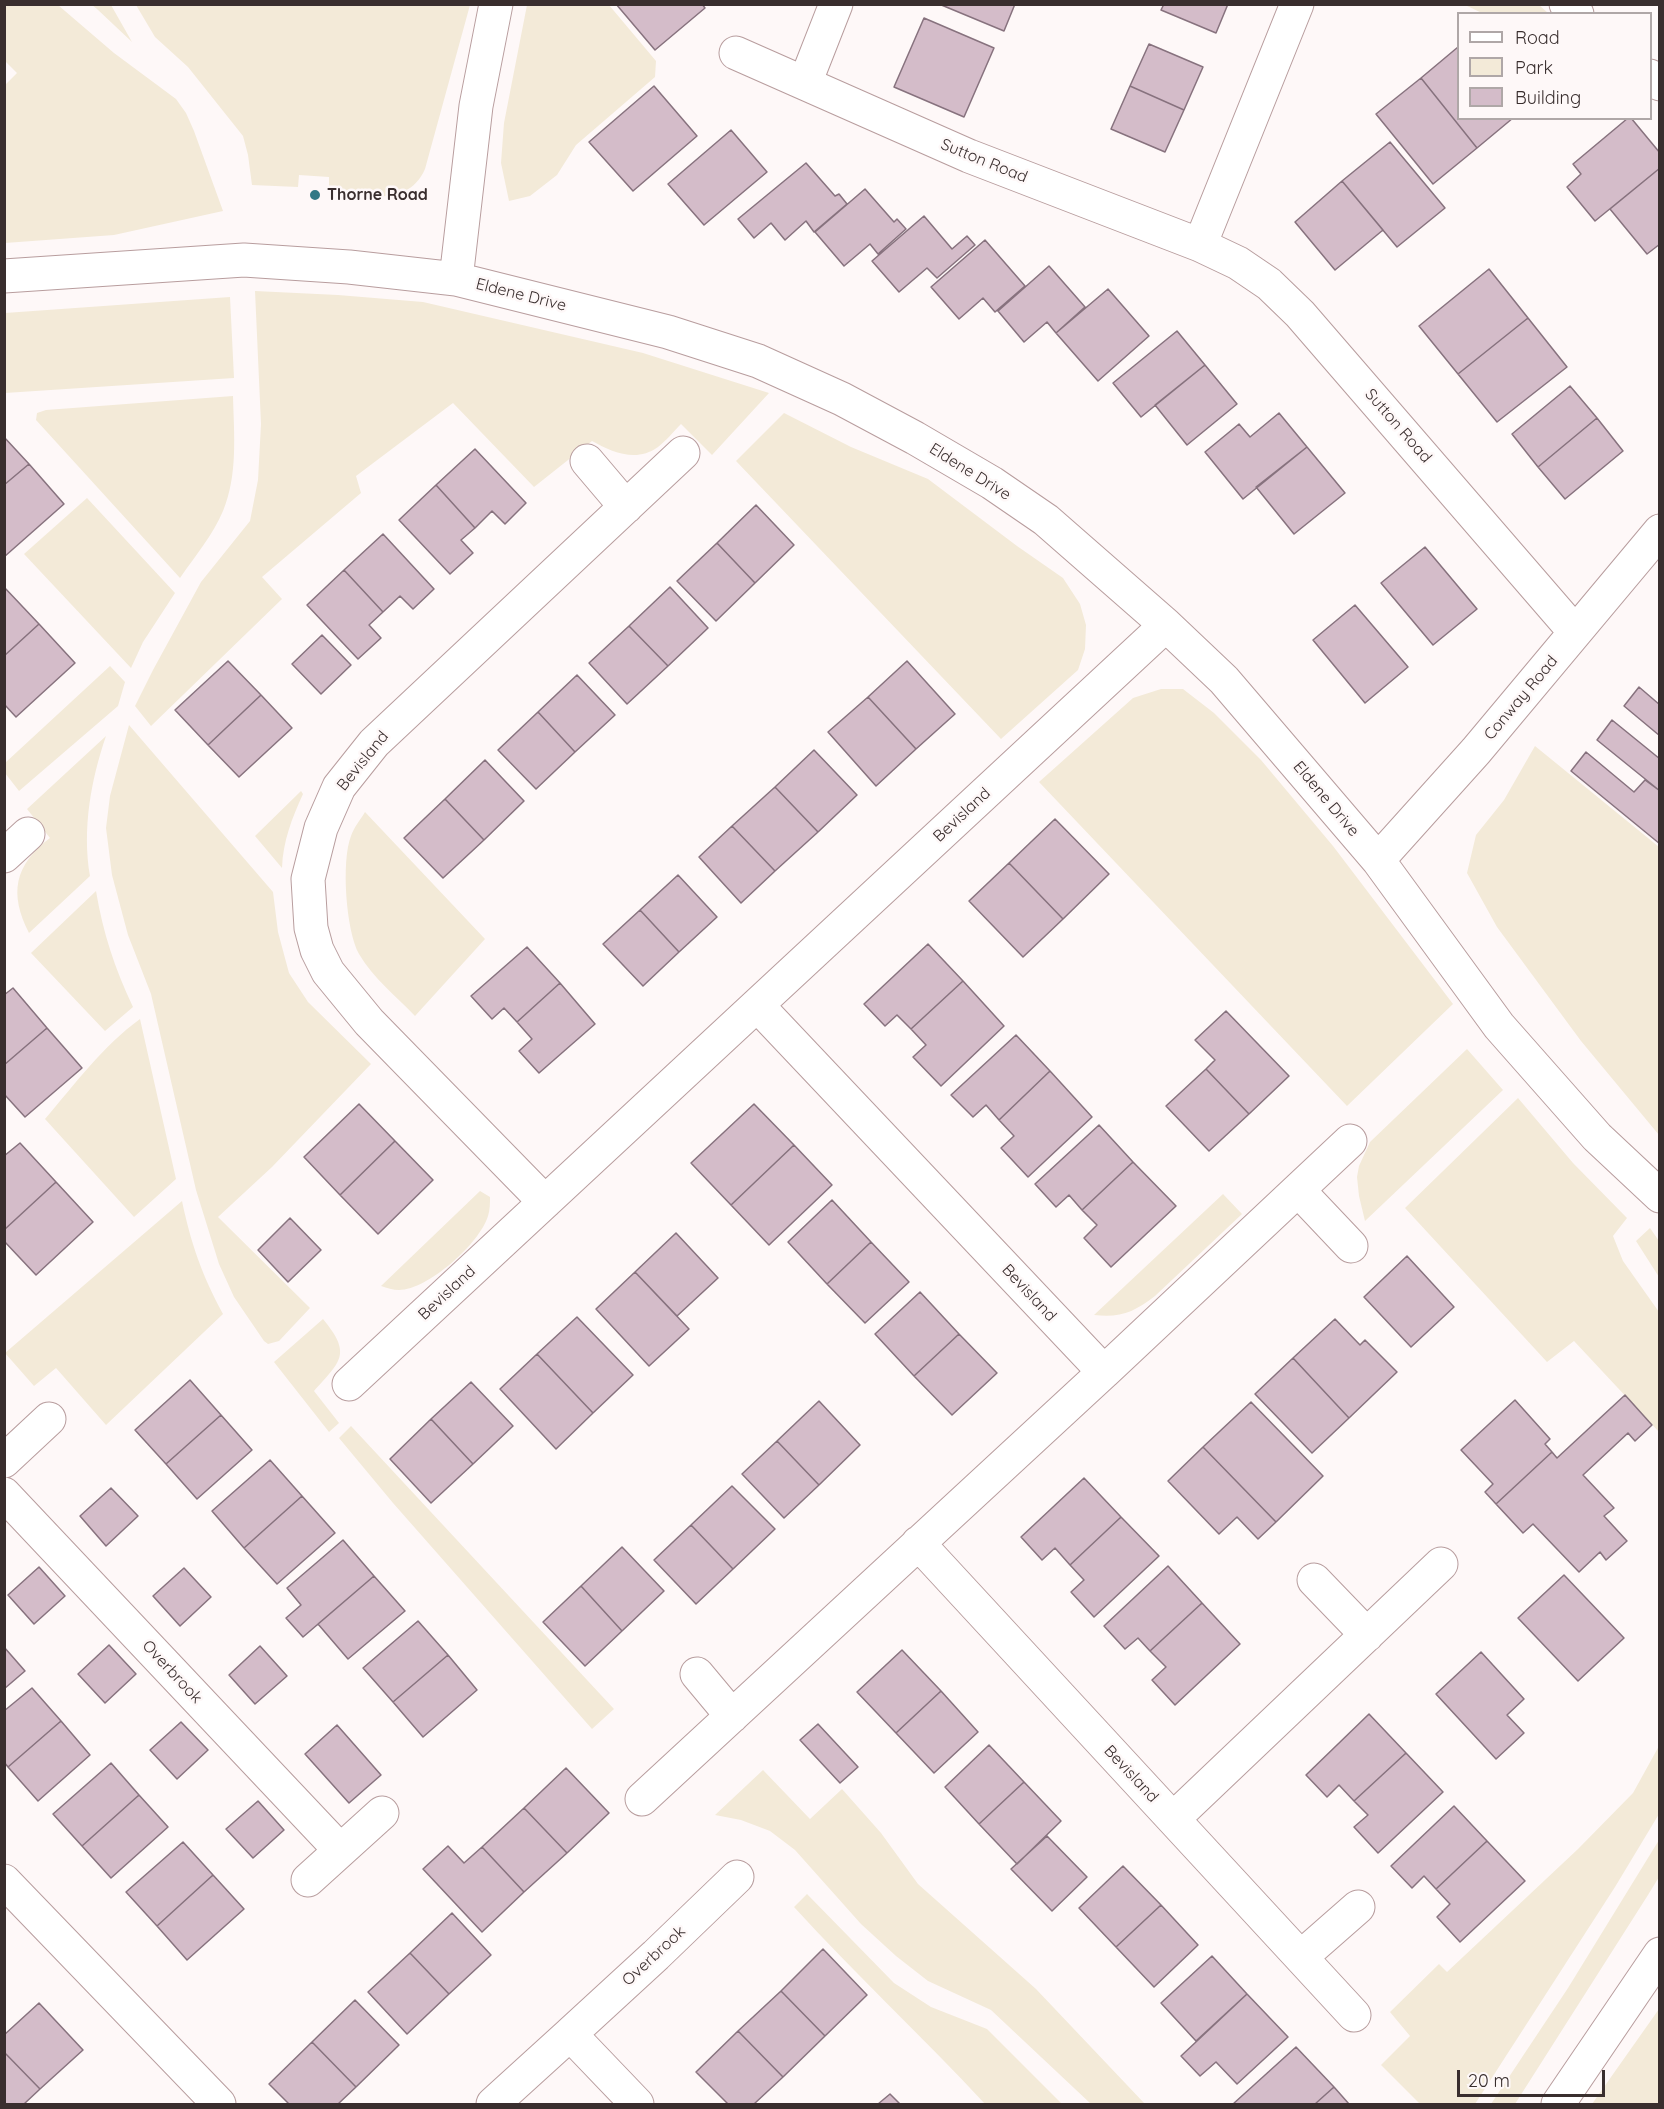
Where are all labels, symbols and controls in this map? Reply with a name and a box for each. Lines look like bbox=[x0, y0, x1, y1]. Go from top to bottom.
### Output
legend bbox=[1457, 12, 1652, 120]
text: Road bbox=[1515, 26, 1560, 49]
text: Park bbox=[1515, 56, 1553, 79]
text: Building bbox=[1515, 86, 1581, 109]
street label: Sutton Road bbox=[938, 135, 1030, 187]
place label: Thorne Road bbox=[327, 185, 428, 205]
marker: Thorne Road bbox=[308, 188, 322, 202]
street label: Eldene Drive bbox=[474, 274, 568, 316]
street label: Sutton Road bbox=[1361, 385, 1435, 467]
street label: Eldene Drive bbox=[926, 439, 1014, 505]
street label: Conway Road bbox=[1480, 652, 1562, 744]
street label: Bevisland bbox=[333, 727, 393, 795]
street label: Eldene Drive bbox=[1289, 757, 1363, 841]
street label: Bevisland bbox=[929, 784, 995, 846]
street label: Bevisland bbox=[998, 1260, 1060, 1326]
street label: Bevisland bbox=[414, 1262, 480, 1324]
street label: Overbrook bbox=[138, 1636, 206, 1708]
street label: Bevisland bbox=[1100, 1741, 1162, 1807]
street label: Overbrook bbox=[618, 1922, 690, 1990]
scale bar bbox=[1460, 2058, 1608, 2096]
text: 20 m bbox=[1468, 2069, 1510, 2092]

